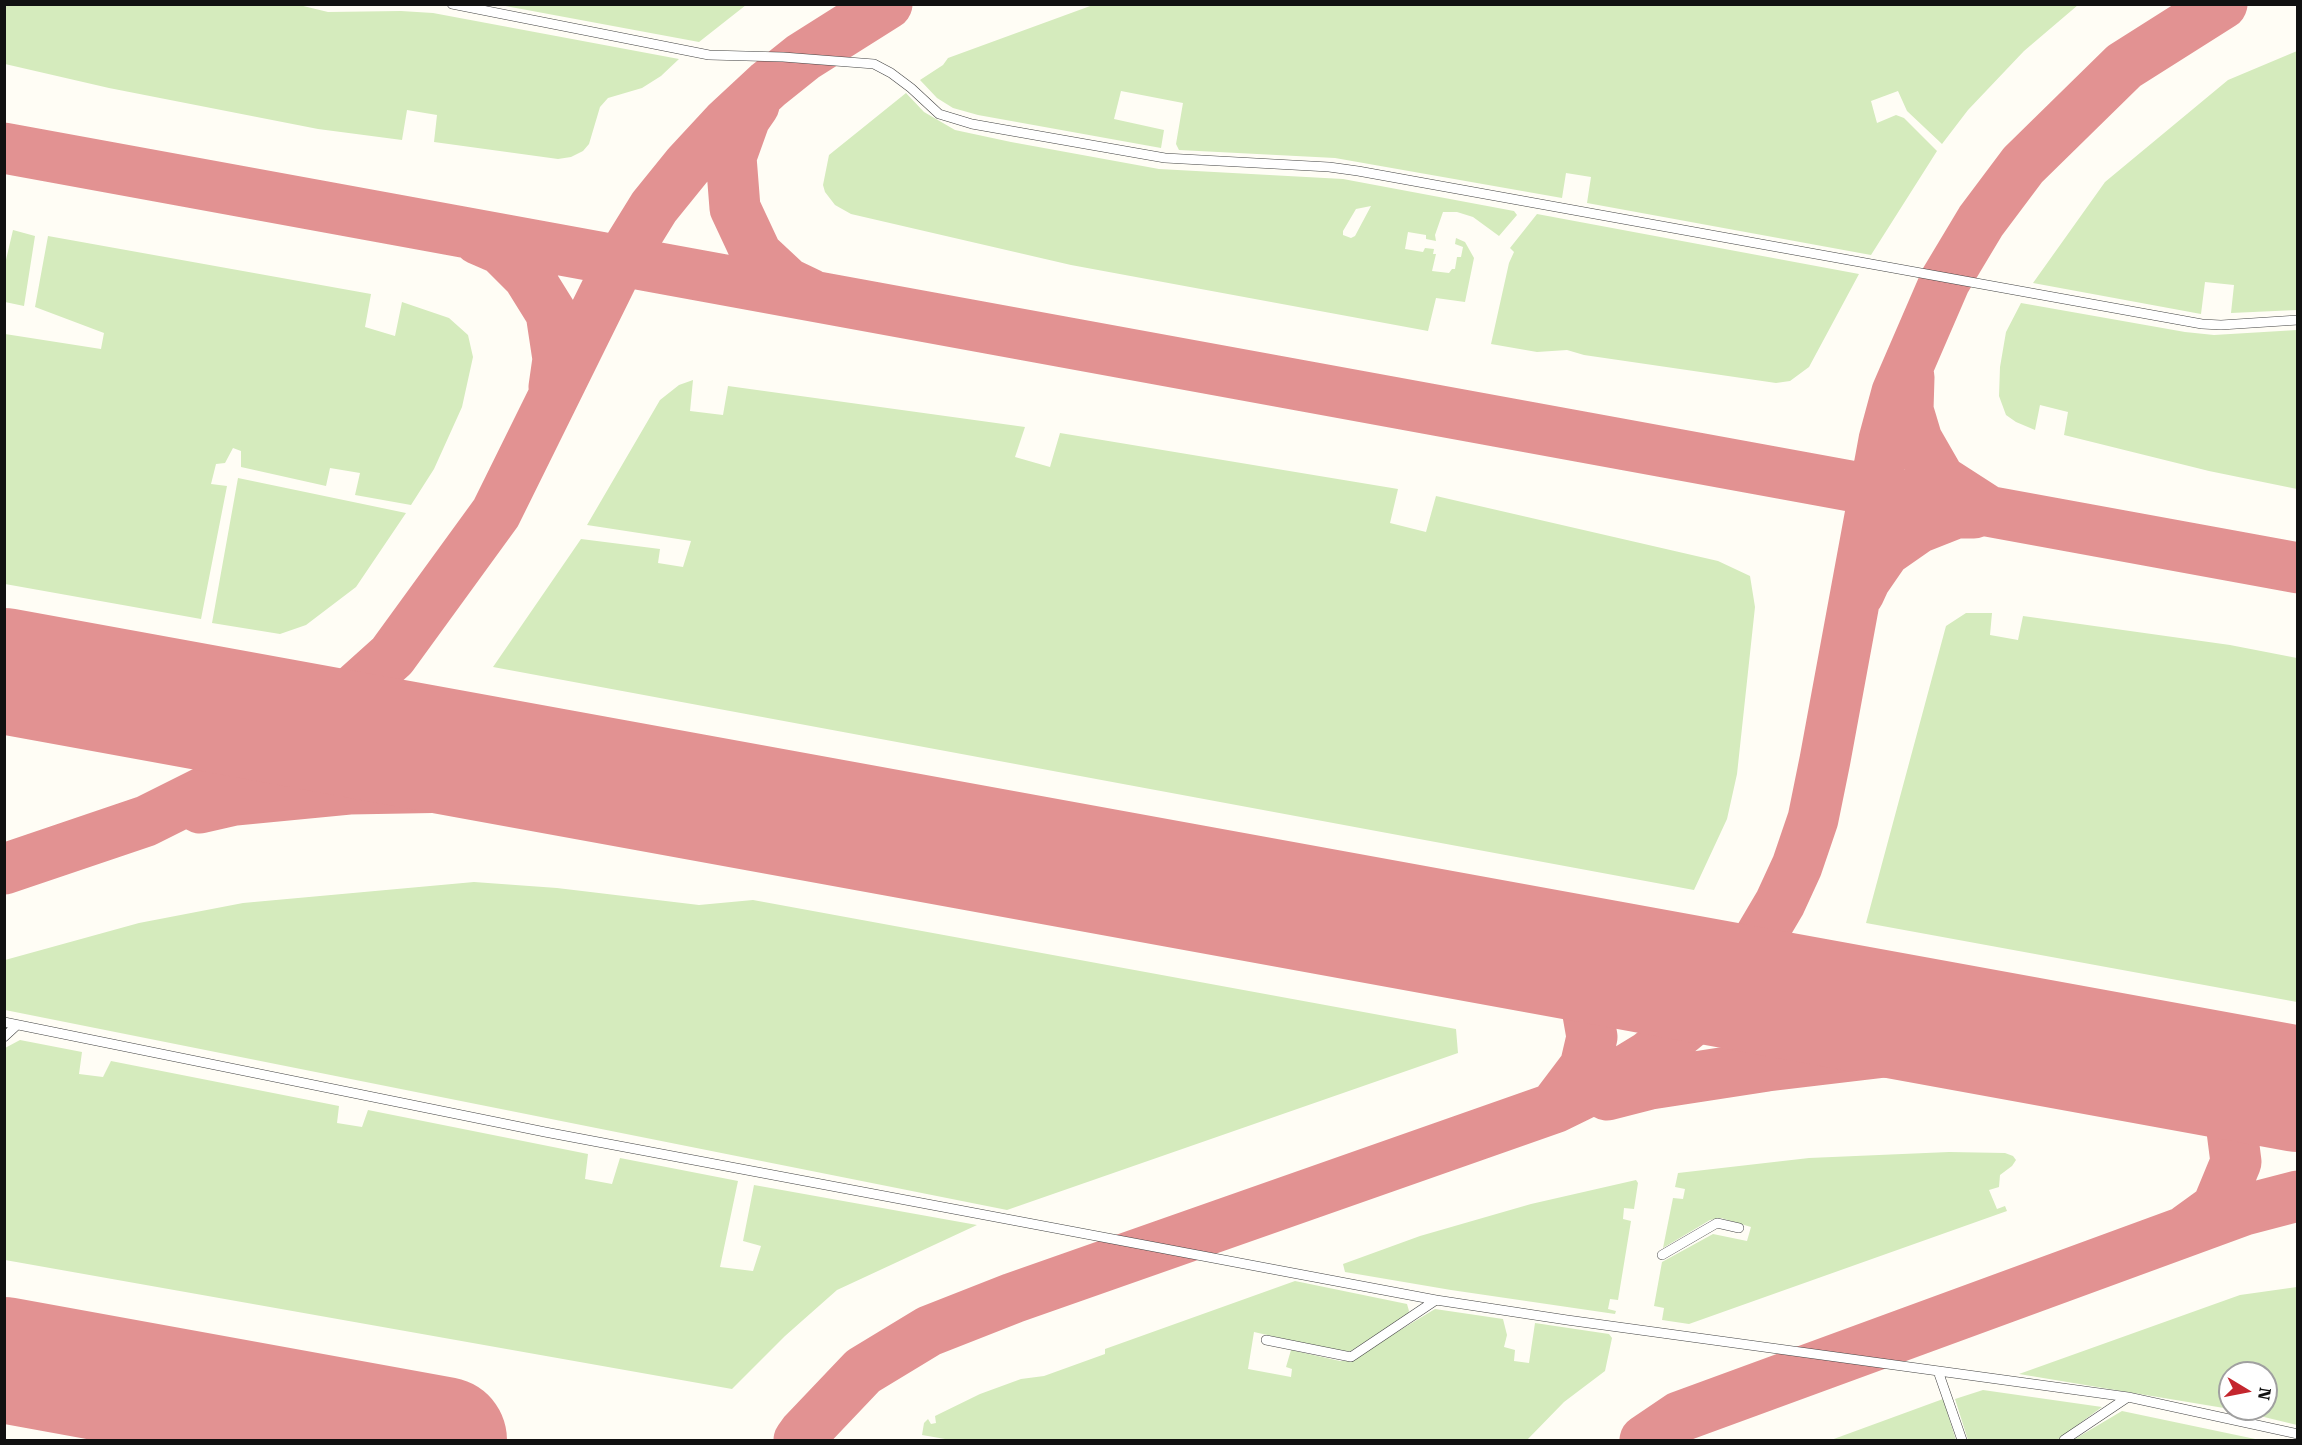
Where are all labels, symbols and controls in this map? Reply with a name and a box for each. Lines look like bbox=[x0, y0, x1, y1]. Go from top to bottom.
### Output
north arrow bbox=[2218, 1361, 2278, 1421]
text: N bbox=[2254, 1386, 2275, 1402]

